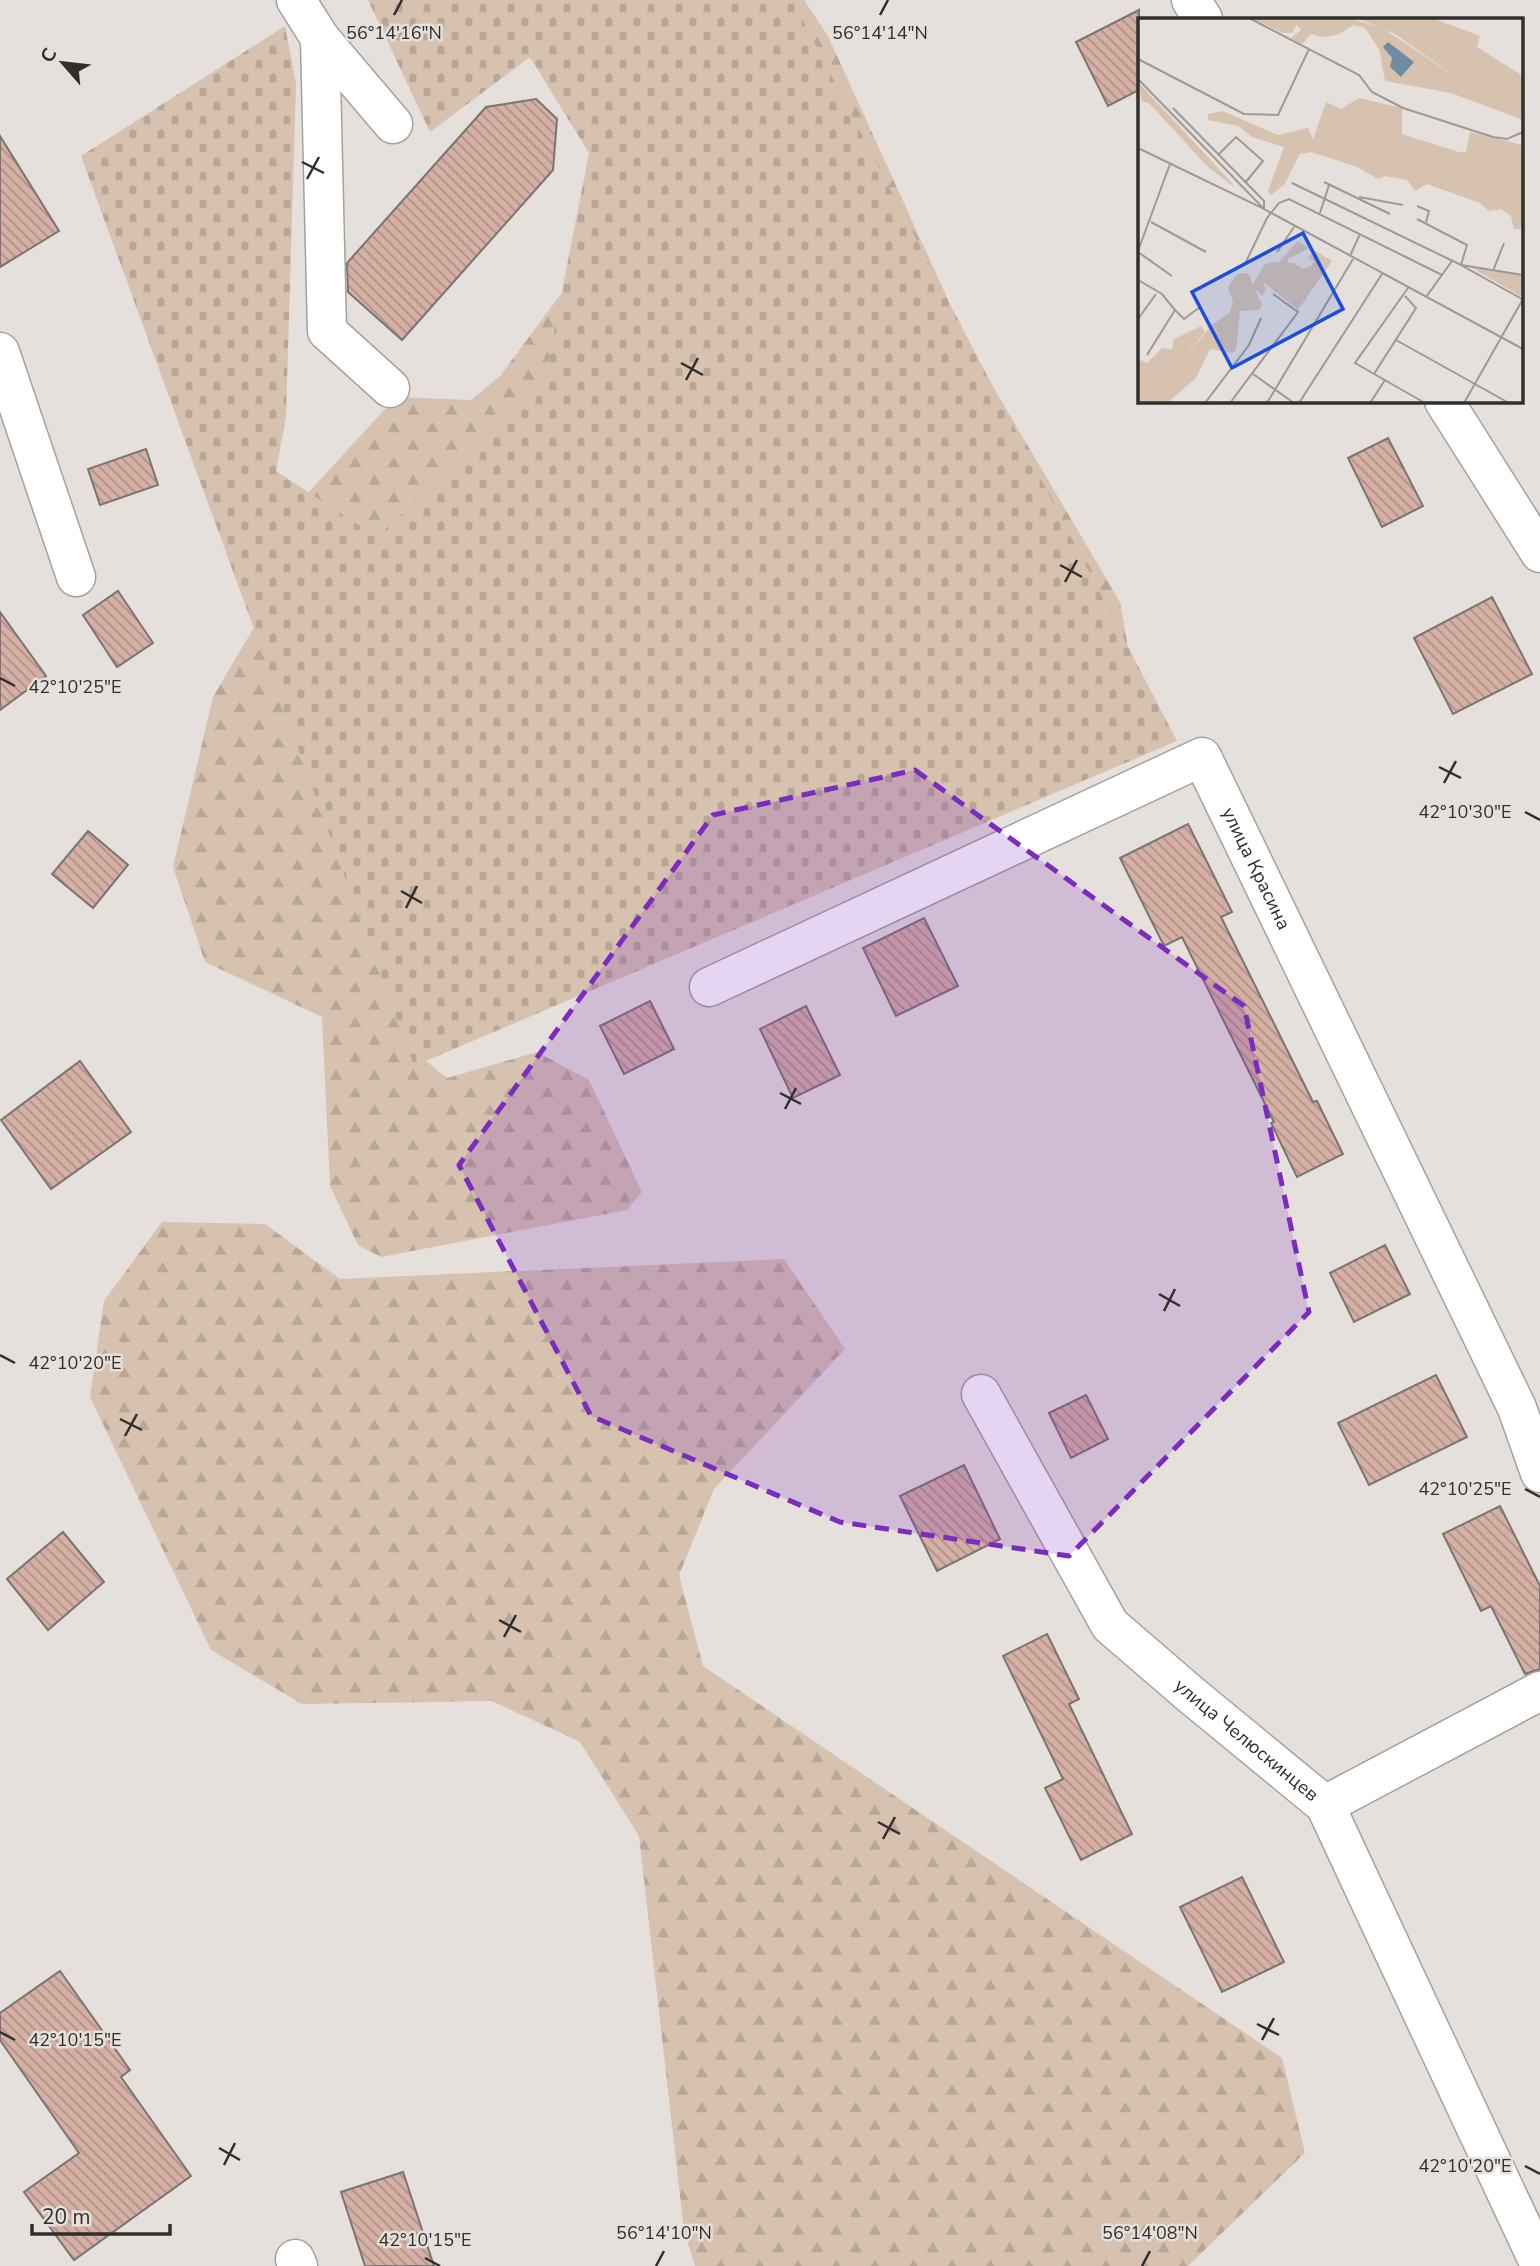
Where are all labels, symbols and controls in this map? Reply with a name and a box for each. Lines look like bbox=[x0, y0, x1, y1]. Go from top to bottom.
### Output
inset map bbox=[1138, 18, 1522, 402]
text: 56°14'16"N bbox=[346, 21, 442, 45]
text: 56°14'14"N bbox=[832, 21, 928, 45]
north arrow bbox=[28, 28, 98, 98]
text: С bbox=[34, 44, 63, 67]
text: 42°10'25"E bbox=[29, 675, 122, 699]
text: 42°10'30"E bbox=[1419, 800, 1512, 824]
street label: улица Красина bbox=[1215, 803, 1297, 934]
text: 42°10'20"E bbox=[29, 1351, 122, 1375]
text: 42°10'25"E bbox=[1419, 1477, 1512, 1501]
street label: улица Челюскинцев bbox=[1168, 1673, 1324, 1807]
text: 42°10'15"E bbox=[29, 2028, 122, 2052]
text: 42°10'20"E bbox=[1419, 2154, 1512, 2178]
scale bar bbox=[32, 2192, 170, 2236]
text: 20 m bbox=[42, 2203, 91, 2231]
text: 56°14'10"N bbox=[616, 2221, 712, 2245]
text: 56°14'08"N bbox=[1102, 2221, 1198, 2245]
text: 42°10'15"E bbox=[379, 2228, 472, 2252]

